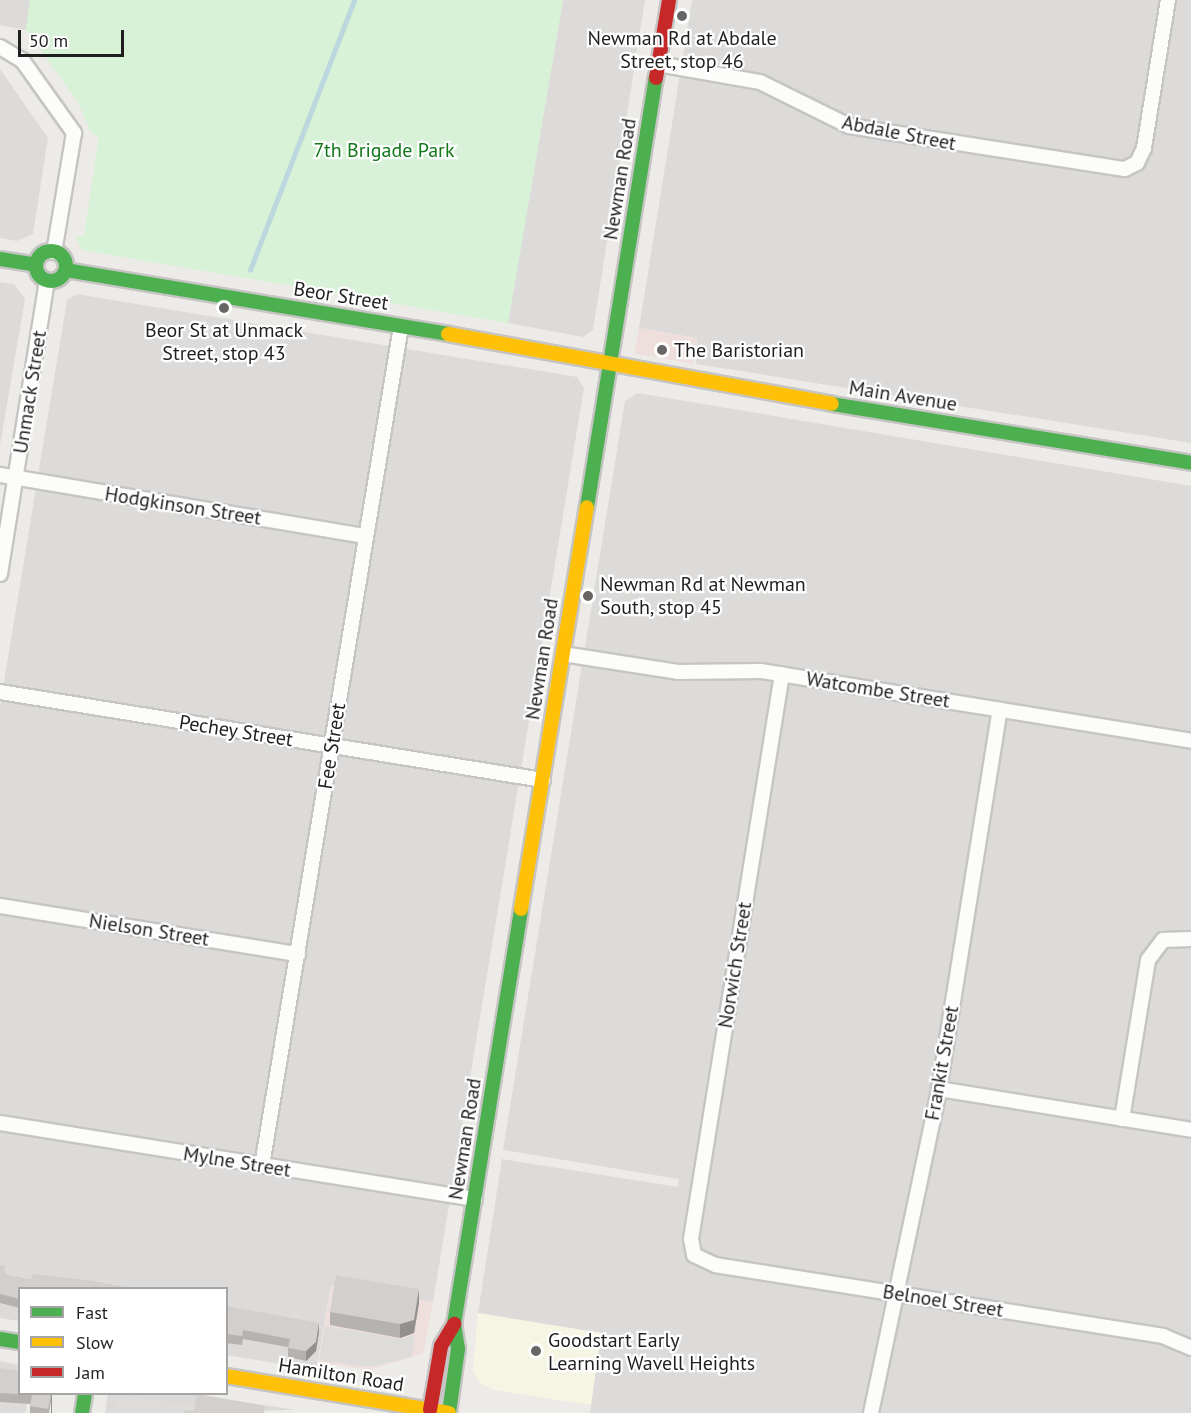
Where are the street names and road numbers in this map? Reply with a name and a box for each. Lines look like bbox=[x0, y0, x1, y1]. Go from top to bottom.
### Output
street label: Abdale Street bbox=[840, 110, 958, 156]
street label: Newman Road bbox=[599, 116, 641, 242]
street label: Beor Street bbox=[292, 277, 390, 315]
street label: Unmack Street bbox=[8, 328, 52, 456]
street label: Main Avenue bbox=[847, 376, 959, 416]
street label: Hodgkinson Street bbox=[103, 482, 263, 530]
street label: Newman Road bbox=[521, 596, 563, 722]
street label: Watcombe Street bbox=[804, 667, 952, 713]
street label: Fee Street bbox=[313, 701, 351, 791]
street label: Pechey Street bbox=[177, 710, 295, 752]
street label: Norwich Street bbox=[713, 900, 757, 1030]
street label: Nielson Street bbox=[87, 909, 211, 951]
street label: Frankit Street bbox=[920, 1004, 964, 1122]
street label: Newman Road bbox=[444, 1076, 486, 1202]
street label: Mylne Street bbox=[182, 1142, 292, 1182]
street label: Belnoel Street bbox=[881, 1280, 1005, 1322]
street label: Hamilton Road bbox=[277, 1353, 405, 1397]

